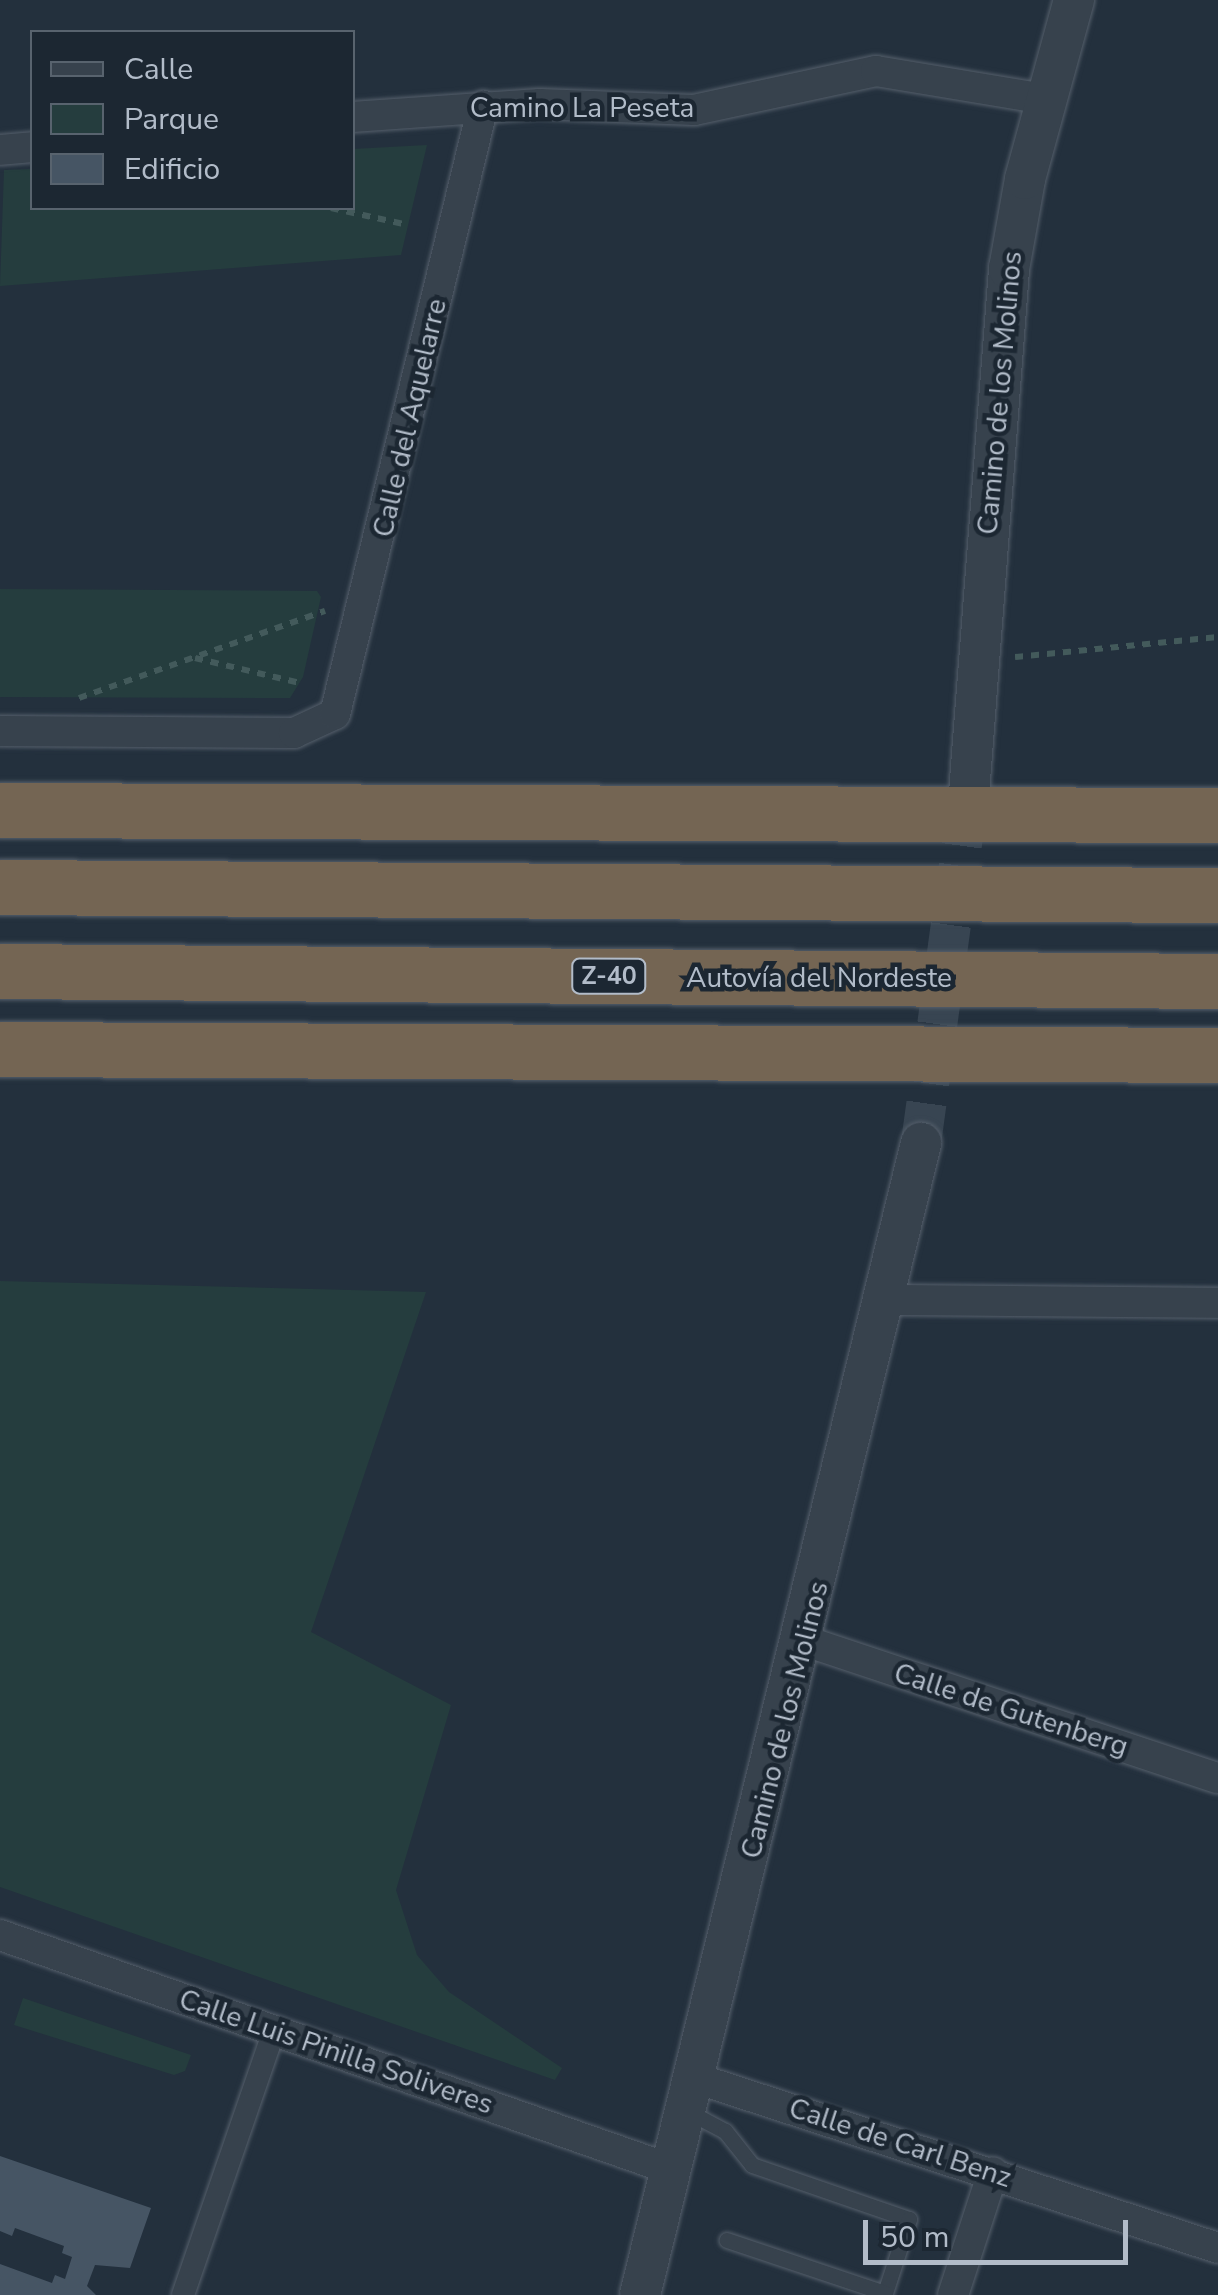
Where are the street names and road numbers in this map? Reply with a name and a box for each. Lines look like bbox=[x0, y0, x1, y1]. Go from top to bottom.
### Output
street label: Camino La Peseta bbox=[470, 91, 694, 125]
street label: Camino de los Molinos bbox=[971, 250, 1029, 536]
street label: Calle del Aquelarre bbox=[366, 296, 454, 540]
road number: Z-40 bbox=[569, 956, 649, 996]
street label: Autovía del Nordeste bbox=[686, 961, 952, 995]
street label: Camino de los Molinos bbox=[734, 1578, 836, 1862]
street label: Calle de Gutenberg bbox=[890, 1656, 1132, 1764]
street label: Calle Luis Pinilla Soliveres bbox=[175, 1982, 497, 2122]
street label: Calle de Carl Benz bbox=[785, 2091, 1015, 2195]

